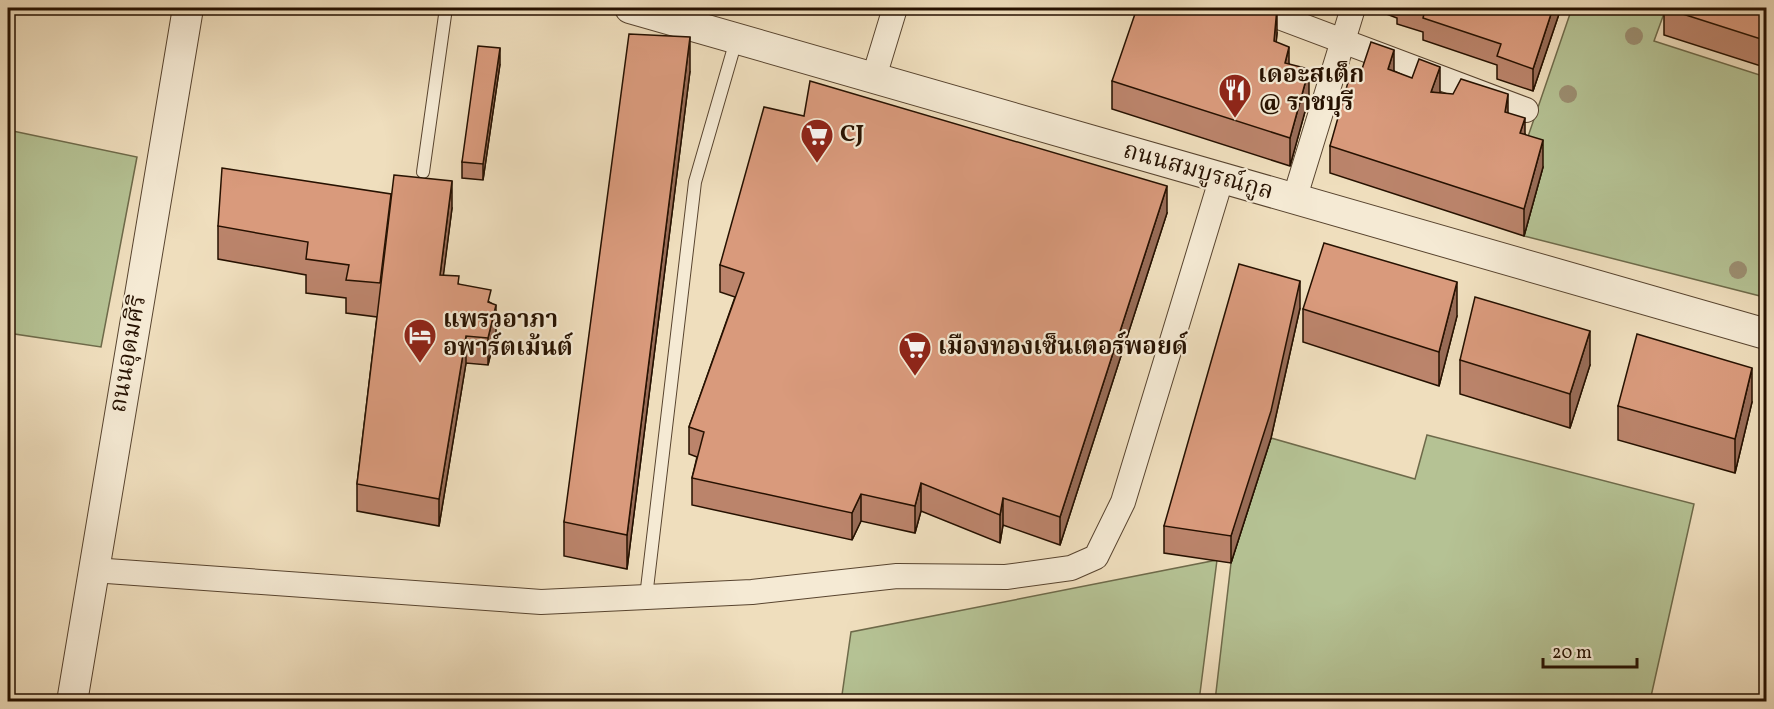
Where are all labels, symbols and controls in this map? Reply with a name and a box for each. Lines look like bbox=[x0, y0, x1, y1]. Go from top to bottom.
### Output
place label: เดอะสเต็ก @ ราชบุรี bbox=[1258, 59, 1364, 121]
restaurant icon: เดอะสเต็ก @ ราชบุรี bbox=[1217, 72, 1253, 119]
supermarket icon: CJ bbox=[799, 117, 835, 164]
place label: CJ bbox=[840, 118, 864, 152]
street label: ถนนสมบูรณ์กูล bbox=[1119, 133, 1277, 210]
street label: ถนนอุดมศิริ bbox=[102, 292, 156, 416]
place label: แพรวอาภา อพาร์ตเม้นต์ bbox=[443, 304, 574, 366]
hotel icon: แพรวอาภา อพาร์ตเม้นต์ bbox=[402, 317, 438, 364]
supermarket icon: เมืองทองเซ็นเตอร์พอยด์ bbox=[897, 330, 933, 377]
place label: เมืองทองเซ็นเตอร์พอยด์ bbox=[938, 331, 1189, 365]
scale bar bbox=[1543, 631, 1638, 669]
text: 20 m bbox=[1552, 641, 1592, 666]

